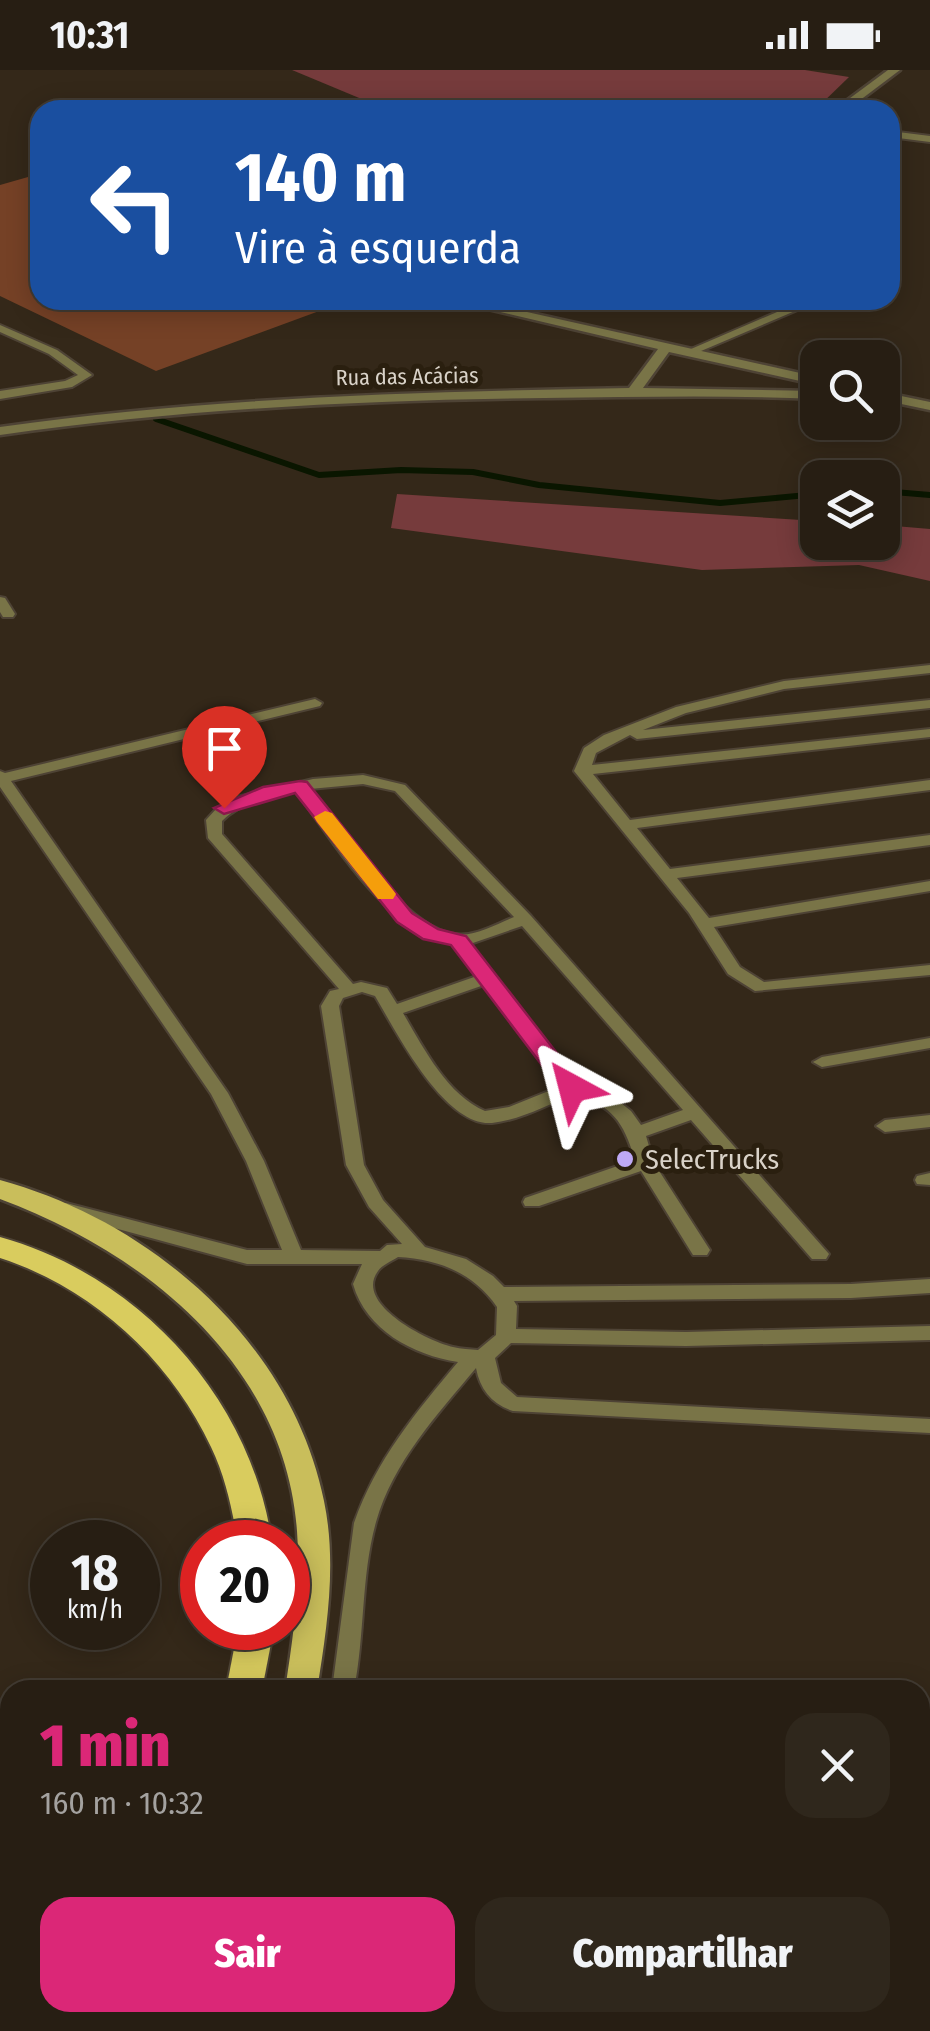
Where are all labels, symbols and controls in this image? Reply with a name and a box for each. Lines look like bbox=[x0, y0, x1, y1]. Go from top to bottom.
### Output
text: 10:31 bbox=[50, 12, 129, 58]
text: 140 m bbox=[235, 136, 407, 220]
icon: left bbox=[70, 140, 200, 270]
text: Vire à esquerda bbox=[235, 221, 521, 275]
map controls bbox=[800, 340, 900, 560]
button: search bbox=[800, 340, 900, 440]
street label: Rua das Acácias bbox=[335, 362, 479, 391]
button: layers bbox=[800, 460, 900, 560]
pin bbox=[182, 706, 267, 809]
icon: arrive bbox=[197, 721, 252, 776]
position arrow bbox=[520, 1036, 624, 1140]
place label: SelecTrucks bbox=[645, 1143, 779, 1176]
marker: SelecTrucks bbox=[614, 1148, 636, 1170]
speed limit sign: 20 bbox=[180, 1520, 310, 1650]
text: 18 bbox=[71, 1543, 119, 1603]
text: km/h bbox=[67, 1595, 123, 1625]
text: 1 min bbox=[40, 1710, 171, 1782]
button: close bbox=[785, 1713, 890, 1818]
text: 160 m · 10:32 bbox=[40, 1784, 204, 1822]
button: Sair bbox=[40, 1897, 455, 2012]
button: Compartilhar bbox=[475, 1897, 890, 2012]

